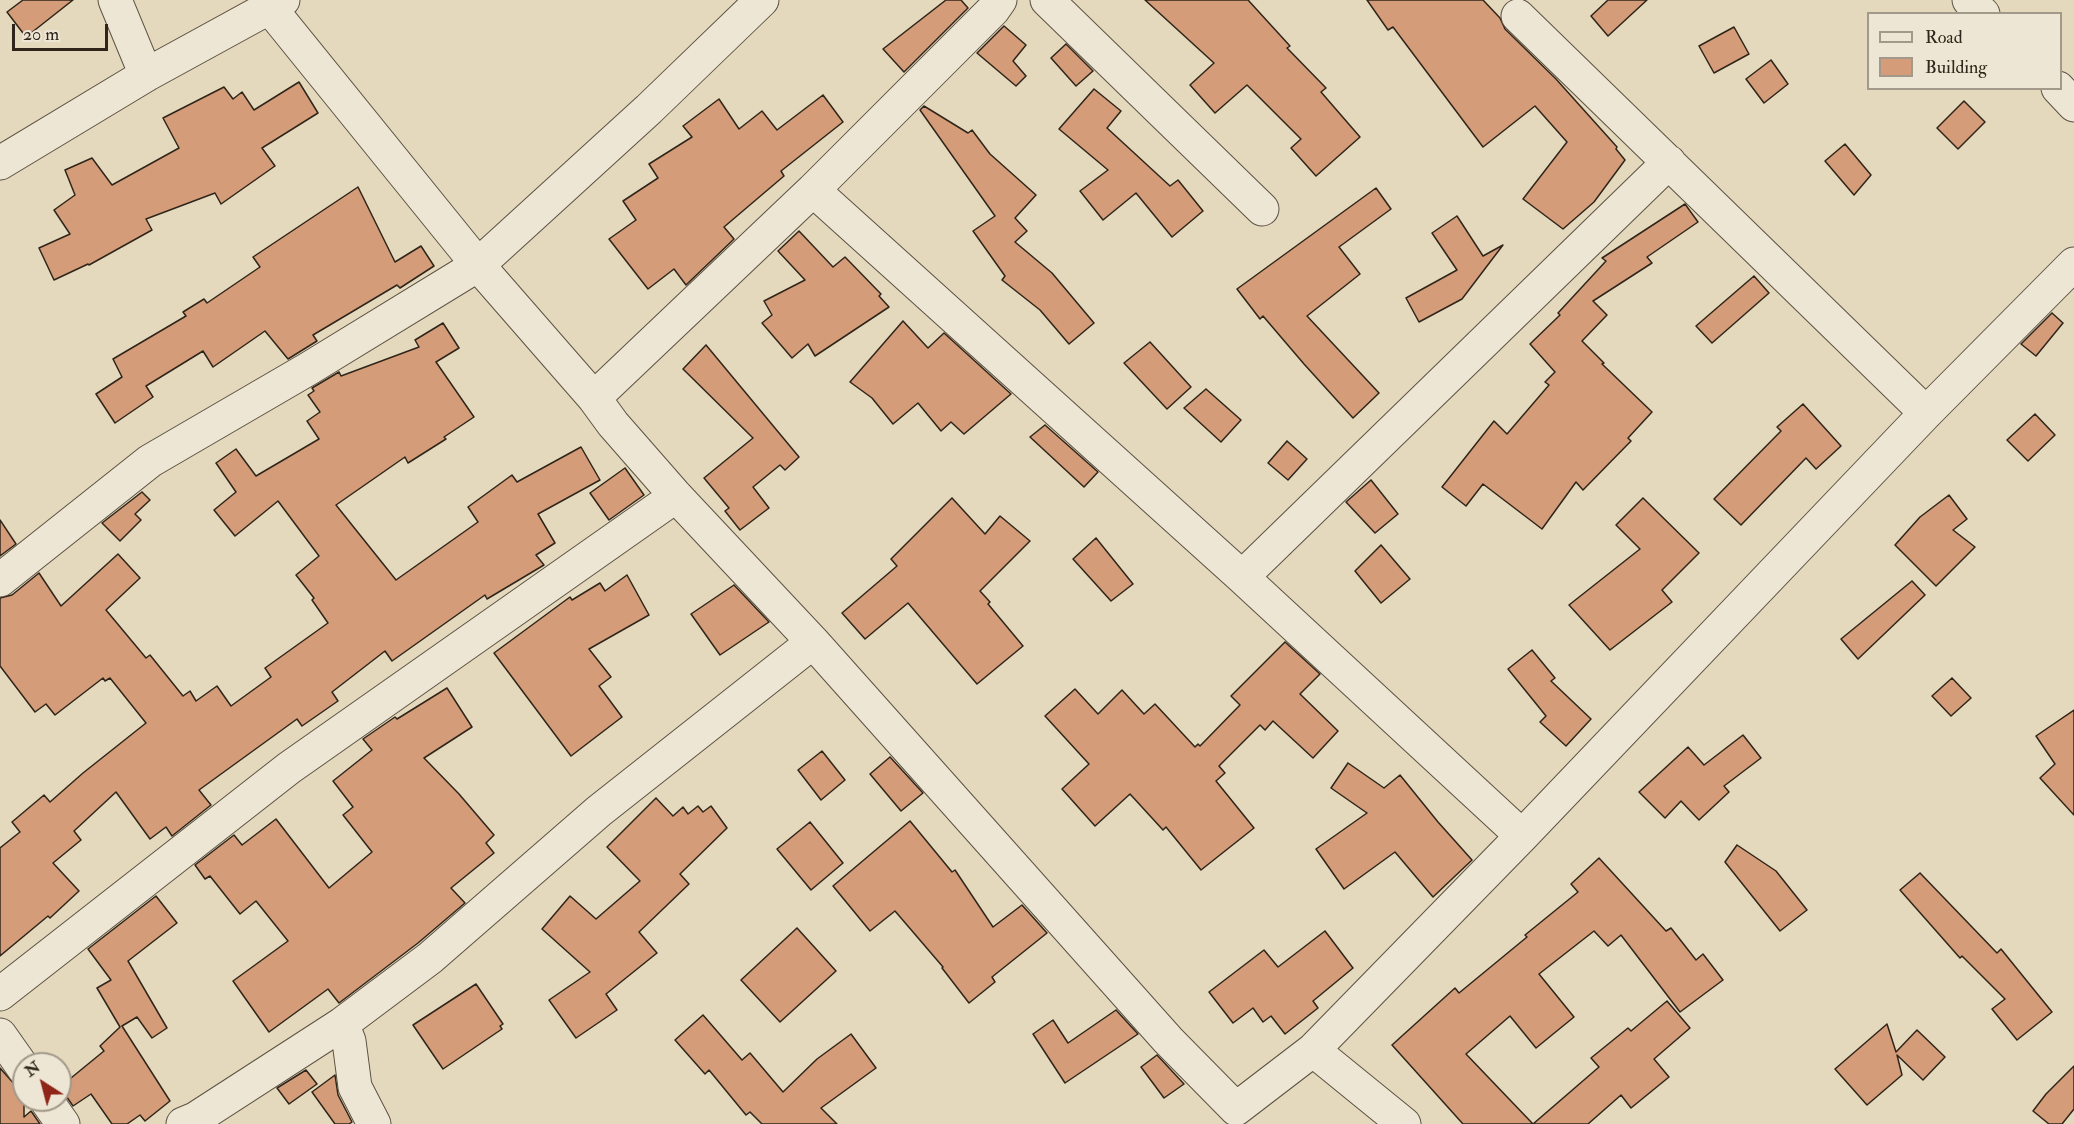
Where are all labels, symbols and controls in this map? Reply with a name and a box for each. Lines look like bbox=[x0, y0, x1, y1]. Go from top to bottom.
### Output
scale bar bbox=[15, 12, 111, 50]
legend bbox=[1867, 12, 2062, 90]
text: 20 m bbox=[23, 23, 59, 46]
text: Road bbox=[1925, 26, 1963, 49]
text: Building bbox=[1925, 56, 1987, 79]
north arrow bbox=[12, 1052, 72, 1112]
text: N bbox=[21, 1057, 44, 1081]

